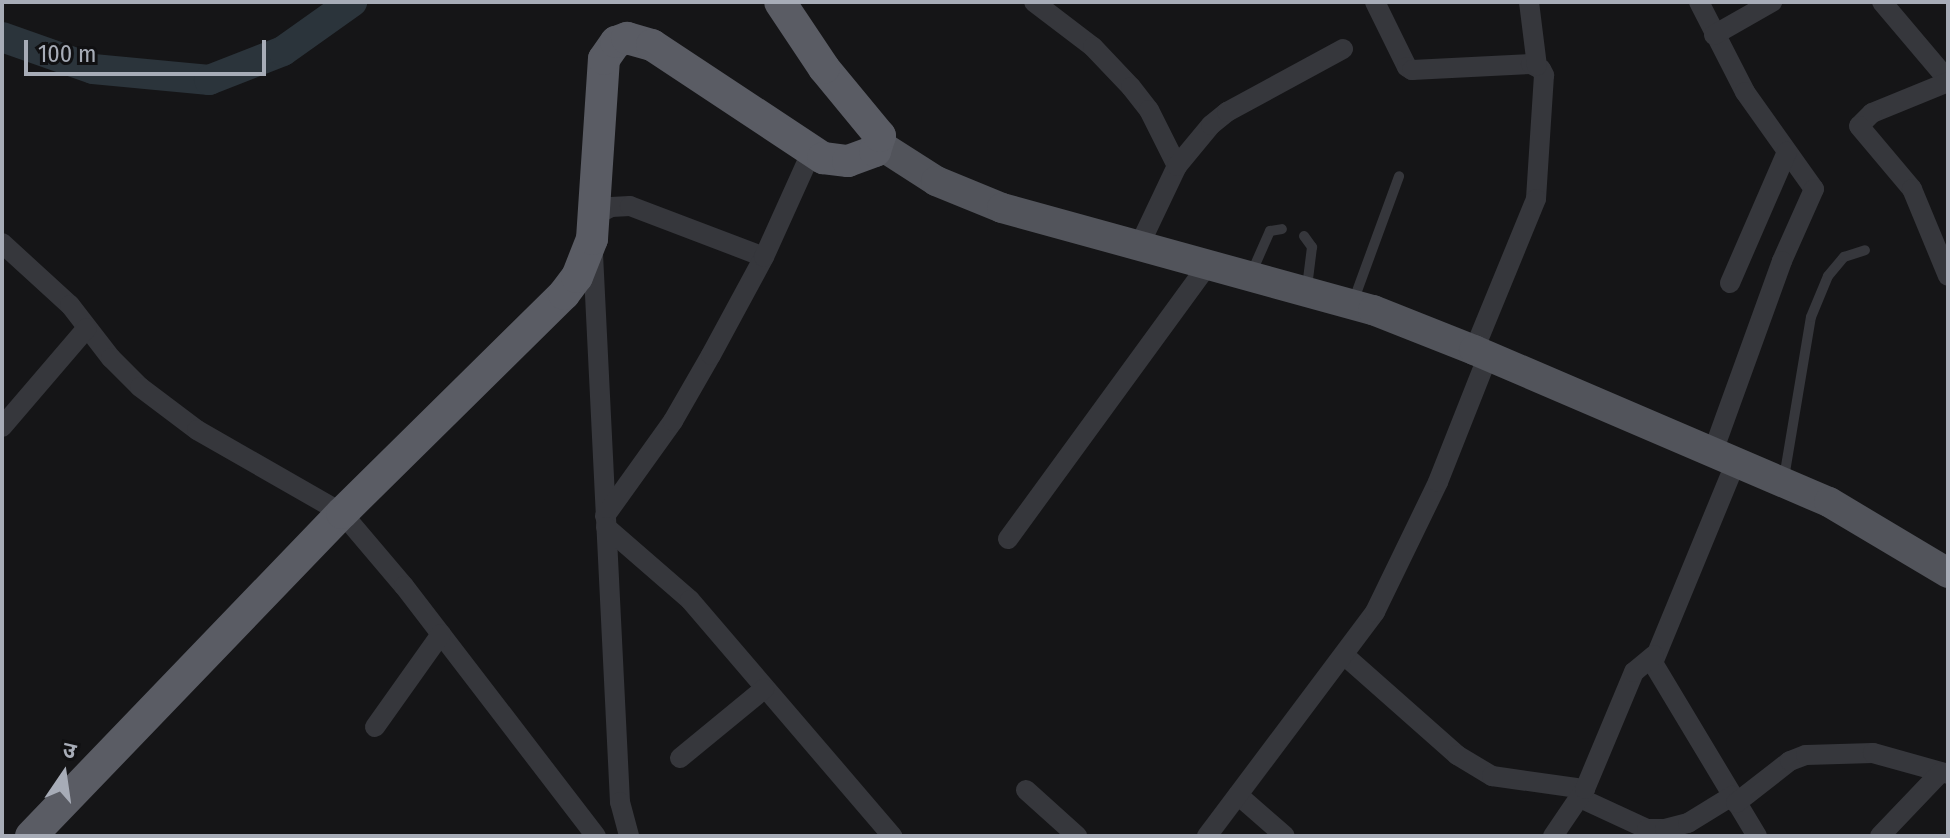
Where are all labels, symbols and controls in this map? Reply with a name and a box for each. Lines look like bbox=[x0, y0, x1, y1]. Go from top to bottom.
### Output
scale bar bbox=[28, 24, 270, 74]
text: 100 m bbox=[38, 40, 96, 68]
north arrow bbox=[24, 734, 104, 814]
text: उ bbox=[60, 736, 79, 765]

